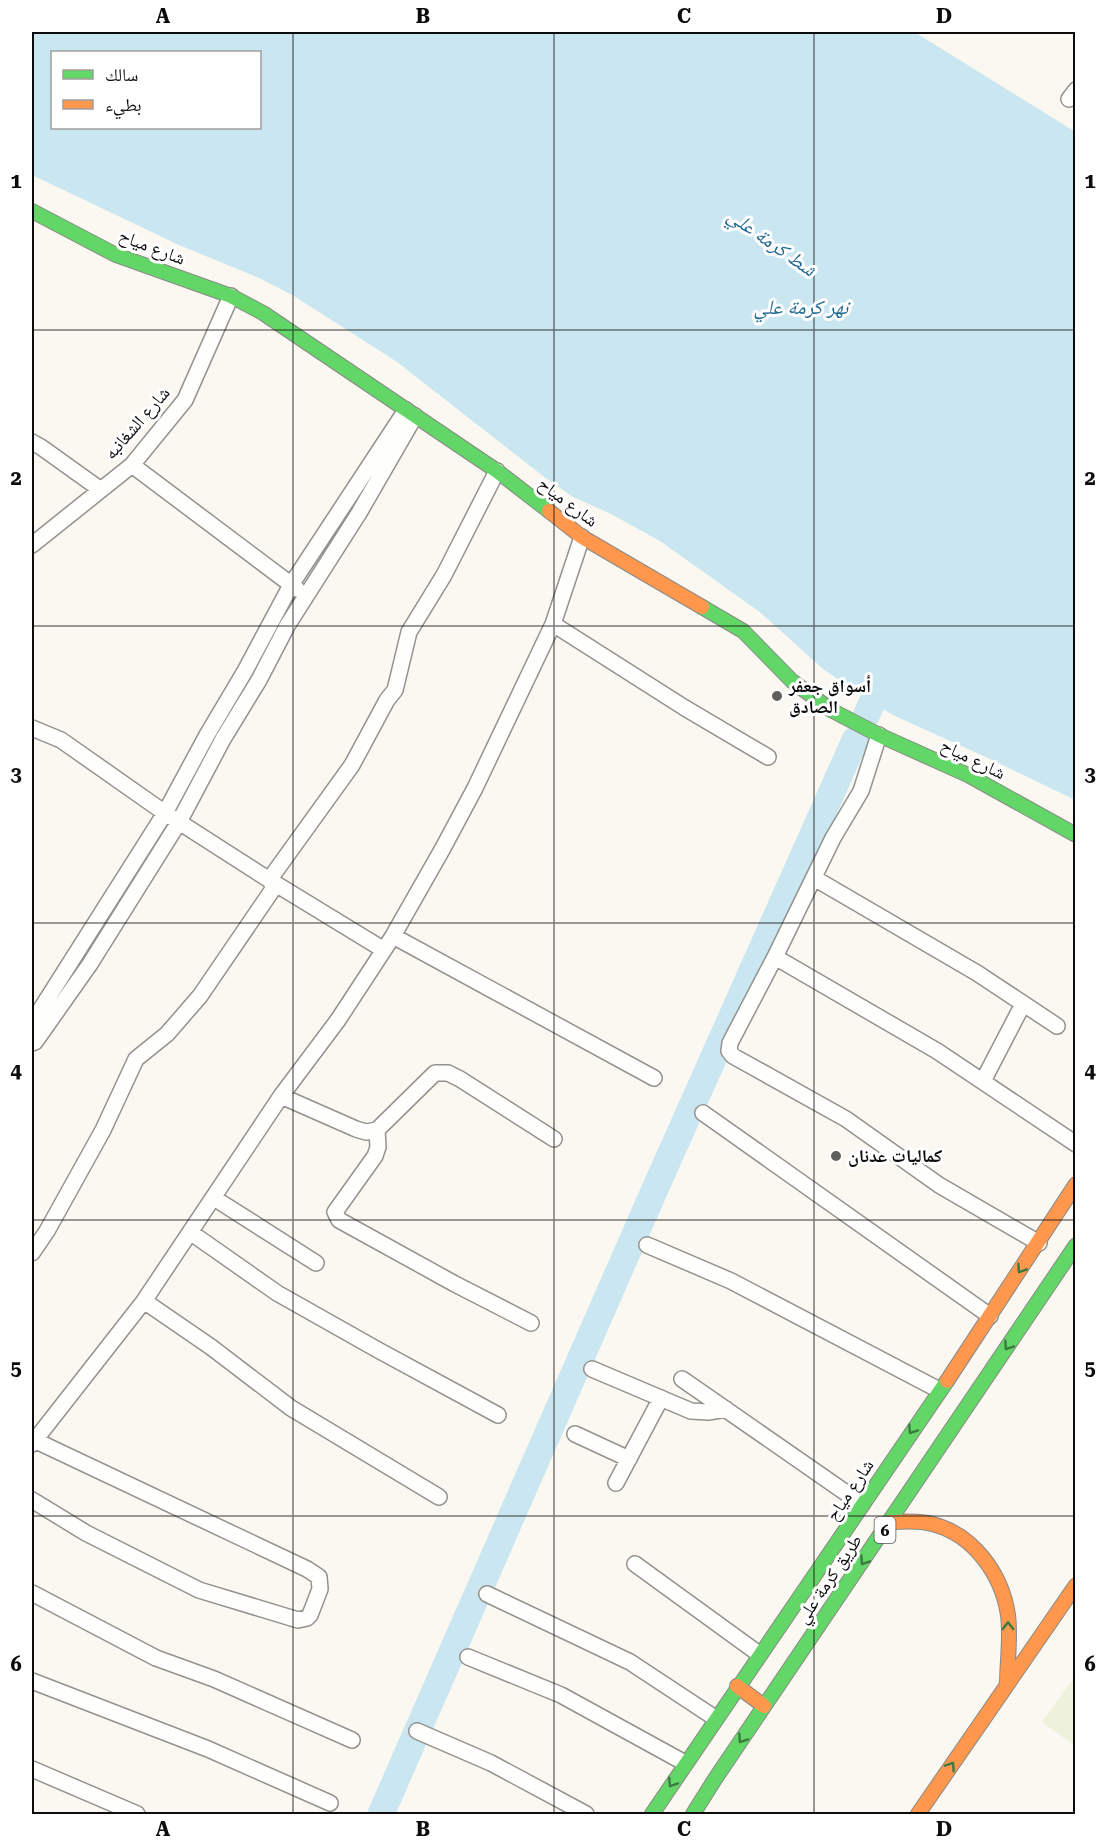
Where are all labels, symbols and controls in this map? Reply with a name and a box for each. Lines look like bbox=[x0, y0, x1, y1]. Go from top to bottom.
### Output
text: A bbox=[156, 4, 171, 28]
text: B bbox=[416, 4, 430, 28]
text: C bbox=[677, 4, 691, 28]
text: D bbox=[936, 4, 952, 28]
legend bbox=[51, 51, 261, 129]
text: سالك bbox=[105, 64, 138, 85]
text: بطيء bbox=[105, 94, 142, 120]
text: 1 bbox=[10, 169, 22, 193]
text: 1 bbox=[1084, 169, 1096, 193]
water label: شط كرمة علي bbox=[721, 203, 822, 285]
street label: شارع مياح bbox=[115, 224, 188, 271]
water label: نهر كرمة علي bbox=[754, 295, 851, 323]
street label: شارع الشغانبه bbox=[99, 382, 175, 464]
text: 2 bbox=[10, 466, 22, 490]
text: 2 bbox=[1084, 466, 1096, 490]
street label: شارع مياح bbox=[533, 472, 602, 532]
place label: أسواق جعفر الصادق bbox=[788, 675, 871, 718]
marker: أسواق جعفر الصادق bbox=[770, 689, 784, 703]
street label: شارع مياح bbox=[937, 734, 1009, 785]
text: 3 bbox=[10, 762, 22, 786]
text: 3 bbox=[1084, 762, 1096, 786]
text: 4 bbox=[10, 1059, 22, 1083]
text: 4 bbox=[1084, 1059, 1096, 1083]
place label: كماليات عدنان bbox=[848, 1145, 942, 1167]
marker: كماليات عدنان bbox=[829, 1149, 843, 1163]
one-way arrow bbox=[1017, 1263, 1029, 1273]
one-way arrow bbox=[1004, 1340, 1015, 1351]
text: 5 bbox=[10, 1356, 22, 1380]
text: 5 bbox=[1084, 1356, 1096, 1380]
one-way arrow bbox=[908, 1424, 919, 1435]
street label: شارع مياح bbox=[821, 1455, 879, 1526]
road number: 6 bbox=[874, 1517, 896, 1543]
street label: طريق كرمة علي bbox=[791, 1530, 870, 1630]
one-way arrow bbox=[860, 1554, 871, 1565]
one-way arrow bbox=[1002, 1622, 1014, 1631]
text: 6 bbox=[10, 1652, 22, 1676]
text: 6 bbox=[1084, 1652, 1096, 1676]
one-way arrow bbox=[738, 1732, 749, 1743]
one-way arrow bbox=[944, 1762, 955, 1773]
one-way arrow bbox=[669, 1776, 680, 1787]
text: A bbox=[156, 1817, 171, 1841]
text: B bbox=[416, 1817, 430, 1841]
text: C bbox=[677, 1817, 691, 1841]
text: D bbox=[936, 1817, 952, 1841]

